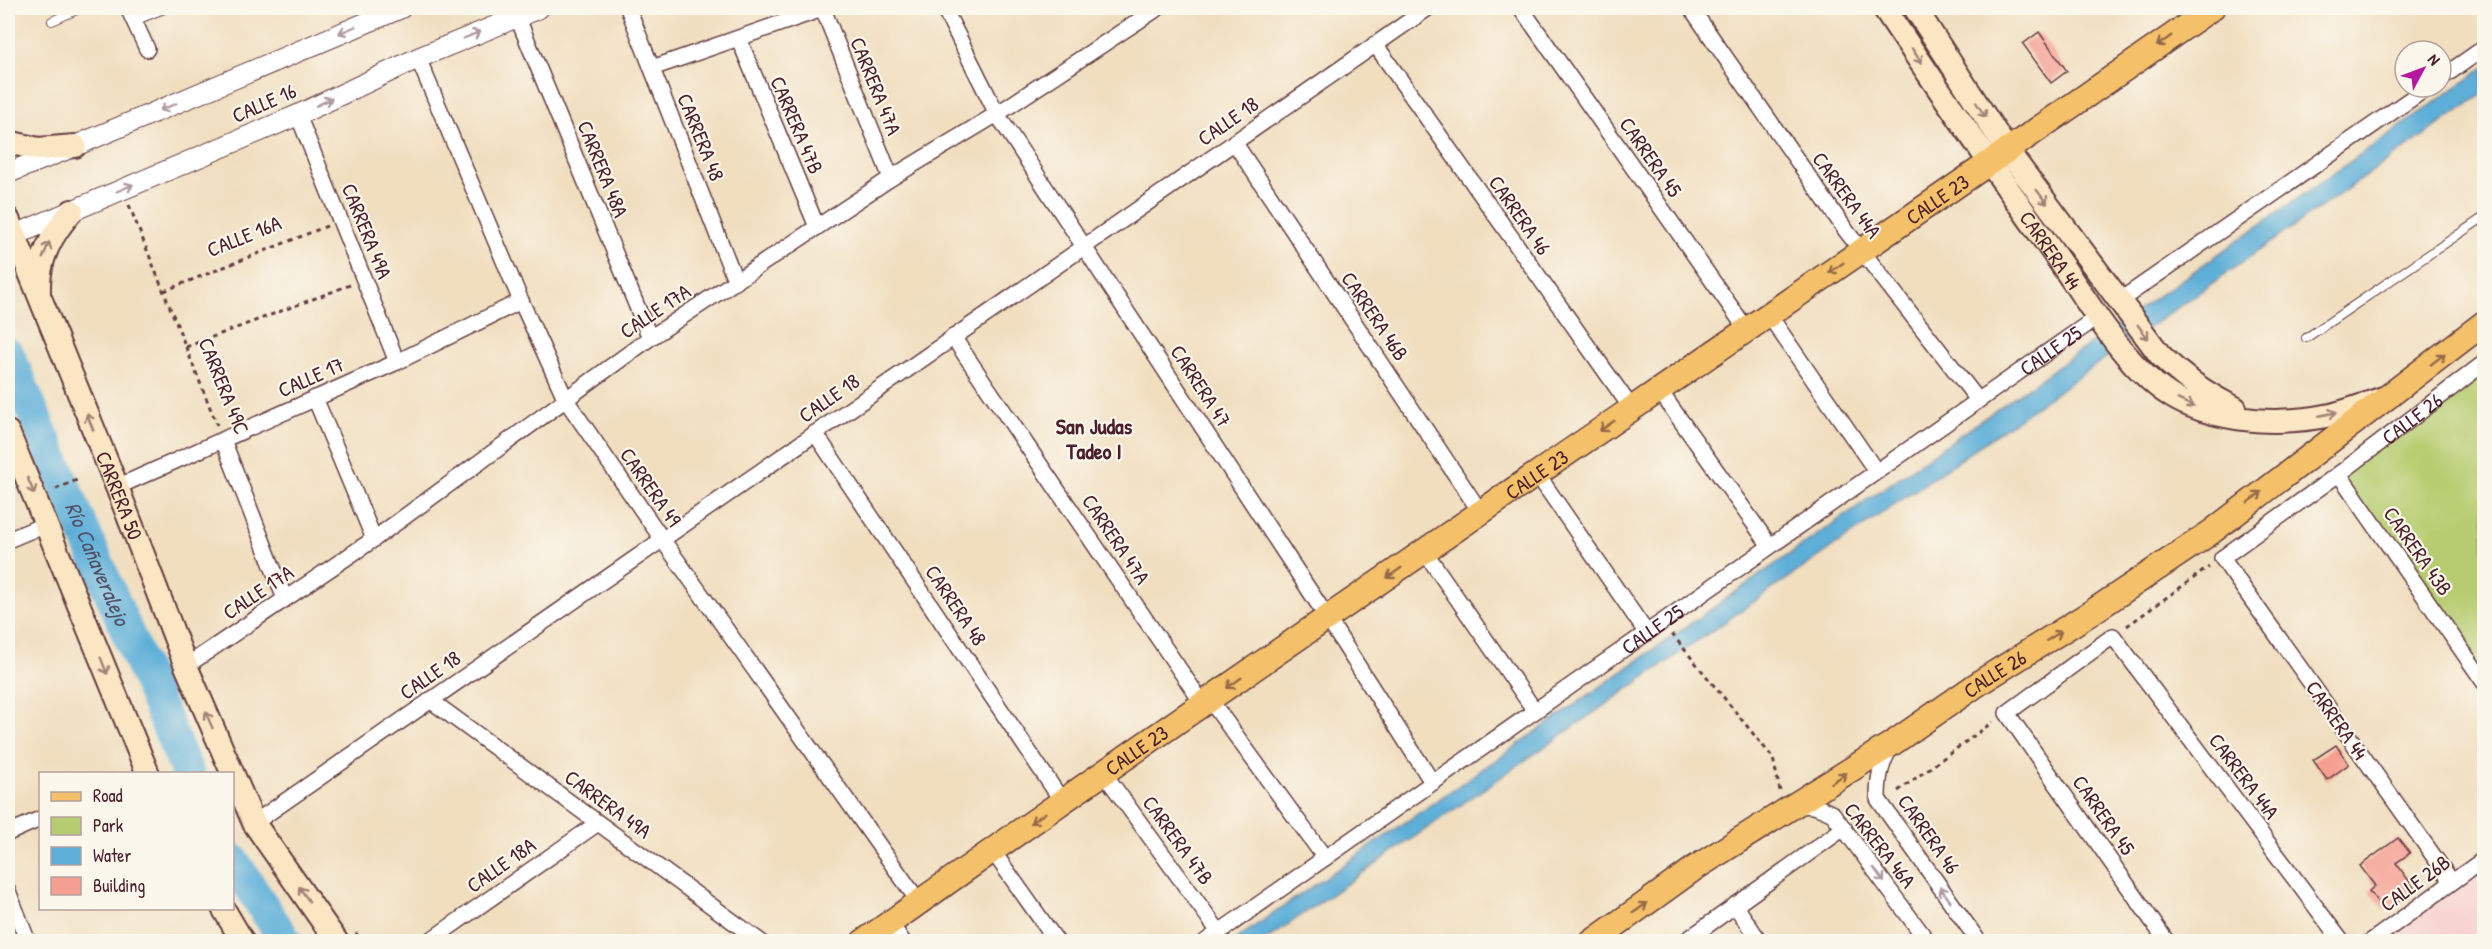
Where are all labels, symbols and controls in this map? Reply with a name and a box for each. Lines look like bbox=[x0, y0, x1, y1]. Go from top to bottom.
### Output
one-way arrow bbox=[338, 26, 356, 37]
one-way arrow bbox=[462, 29, 480, 40]
street label: CARRERA 47A bbox=[843, 33, 909, 139]
one-way arrow bbox=[2156, 35, 2173, 47]
north arrow bbox=[2393, 39, 2453, 99]
one-way arrow bbox=[1911, 48, 1923, 64]
text: N bbox=[2423, 49, 2446, 70]
street label: CARRERA 47B bbox=[763, 72, 831, 178]
street label: CALLE 16 bbox=[227, 76, 301, 130]
street label: CARRERA 48 bbox=[670, 89, 732, 185]
street label: CALLE 18 bbox=[1192, 90, 1264, 152]
one-way arrow bbox=[314, 96, 332, 108]
one-way arrow bbox=[1975, 101, 1987, 118]
one-way arrow bbox=[159, 102, 177, 113]
street label: CARRERA 45 bbox=[1613, 111, 1689, 203]
street label: CARRERA 48A bbox=[570, 116, 636, 222]
street label: CARRERA 44A bbox=[1806, 146, 1888, 244]
street label: CALLE 23 bbox=[1900, 167, 1974, 231]
street label: CARRERA 46 bbox=[1482, 169, 1558, 261]
street label: CARRERA 49A bbox=[335, 179, 399, 283]
one-way arrow bbox=[116, 182, 134, 193]
one-way arrow bbox=[2036, 189, 2048, 205]
street label: CARRERA 44 bbox=[2013, 204, 2089, 295]
street label: CALLE 16A bbox=[203, 208, 285, 264]
one-way arrow bbox=[41, 241, 52, 259]
one-way arrow bbox=[1829, 262, 1845, 274]
street label: CARRERA 46B bbox=[1335, 266, 1415, 366]
street label: CALLE 17A bbox=[614, 277, 696, 345]
street label: CALLE 25 bbox=[2013, 318, 2088, 382]
one-way arrow bbox=[2137, 324, 2149, 340]
street label: CARRERA 49C bbox=[191, 333, 257, 439]
street label: CARRERA 47 bbox=[1164, 339, 1238, 433]
street label: CALLE 17 bbox=[273, 350, 349, 404]
one-way arrow bbox=[2430, 353, 2446, 366]
street label: CALLE 18 bbox=[793, 367, 865, 429]
street label: CALLE 26 bbox=[2375, 386, 2448, 451]
one-way arrow bbox=[2176, 398, 2194, 409]
one-way arrow bbox=[2318, 408, 2337, 419]
district label: San Judas Tadeo I bbox=[1056, 411, 1133, 466]
one-way arrow bbox=[84, 413, 95, 431]
one-way arrow bbox=[1599, 420, 1615, 432]
street label: CARRERA 49 bbox=[613, 442, 689, 533]
street label: CALLE 23 bbox=[1499, 442, 1574, 506]
street label: CARRERA 50 bbox=[89, 446, 150, 544]
one-way arrow bbox=[25, 476, 37, 494]
street label: CARRERA 47A bbox=[1075, 488, 1157, 590]
one-way arrow bbox=[2247, 491, 2263, 504]
water label: Río Cañaveralejo bbox=[58, 497, 138, 632]
street label: CARRERA 43B bbox=[2377, 501, 2459, 601]
street label: CALLE 17A bbox=[217, 558, 299, 626]
street label: CARRERA 48 bbox=[918, 559, 994, 651]
one-way arrow bbox=[1387, 567, 1403, 579]
street label: CALLE 25 bbox=[1615, 597, 1689, 661]
one-way arrow bbox=[2045, 630, 2062, 642]
street label: CALLE 26 bbox=[1957, 642, 2032, 705]
street label: CALLE 18 bbox=[394, 644, 466, 706]
one-way arrow bbox=[99, 657, 110, 675]
street label: CARRERA 44 bbox=[2299, 675, 2375, 765]
one-way arrow bbox=[1226, 677, 1242, 689]
one-way arrow bbox=[203, 711, 214, 729]
street label: CALLE 23 bbox=[1099, 718, 1174, 782]
street label: CARRERA 44A bbox=[2202, 727, 2286, 825]
street label: CARRERA 49A bbox=[559, 763, 657, 845]
street label: CARRERA 45 bbox=[2066, 769, 2142, 861]
legend bbox=[39, 772, 234, 910]
one-way arrow bbox=[1830, 772, 1847, 785]
text: Road bbox=[93, 783, 123, 808]
street label: CARRERA 46 bbox=[1891, 788, 1967, 880]
street label: CARRERA 47B bbox=[1136, 790, 1220, 890]
street label: CARRERA 46A bbox=[1837, 796, 1923, 894]
one-way arrow bbox=[1030, 812, 1047, 824]
text: Park bbox=[93, 813, 124, 838]
street label: CALLE 18A bbox=[461, 831, 541, 899]
text: Water bbox=[93, 843, 131, 868]
street label: CALLE 26B bbox=[2374, 848, 2456, 918]
one-way arrow bbox=[1873, 866, 1885, 882]
text: Building bbox=[93, 873, 145, 898]
one-way arrow bbox=[297, 886, 310, 902]
one-way arrow bbox=[1939, 886, 1952, 902]
one-way arrow bbox=[1632, 902, 1648, 914]

